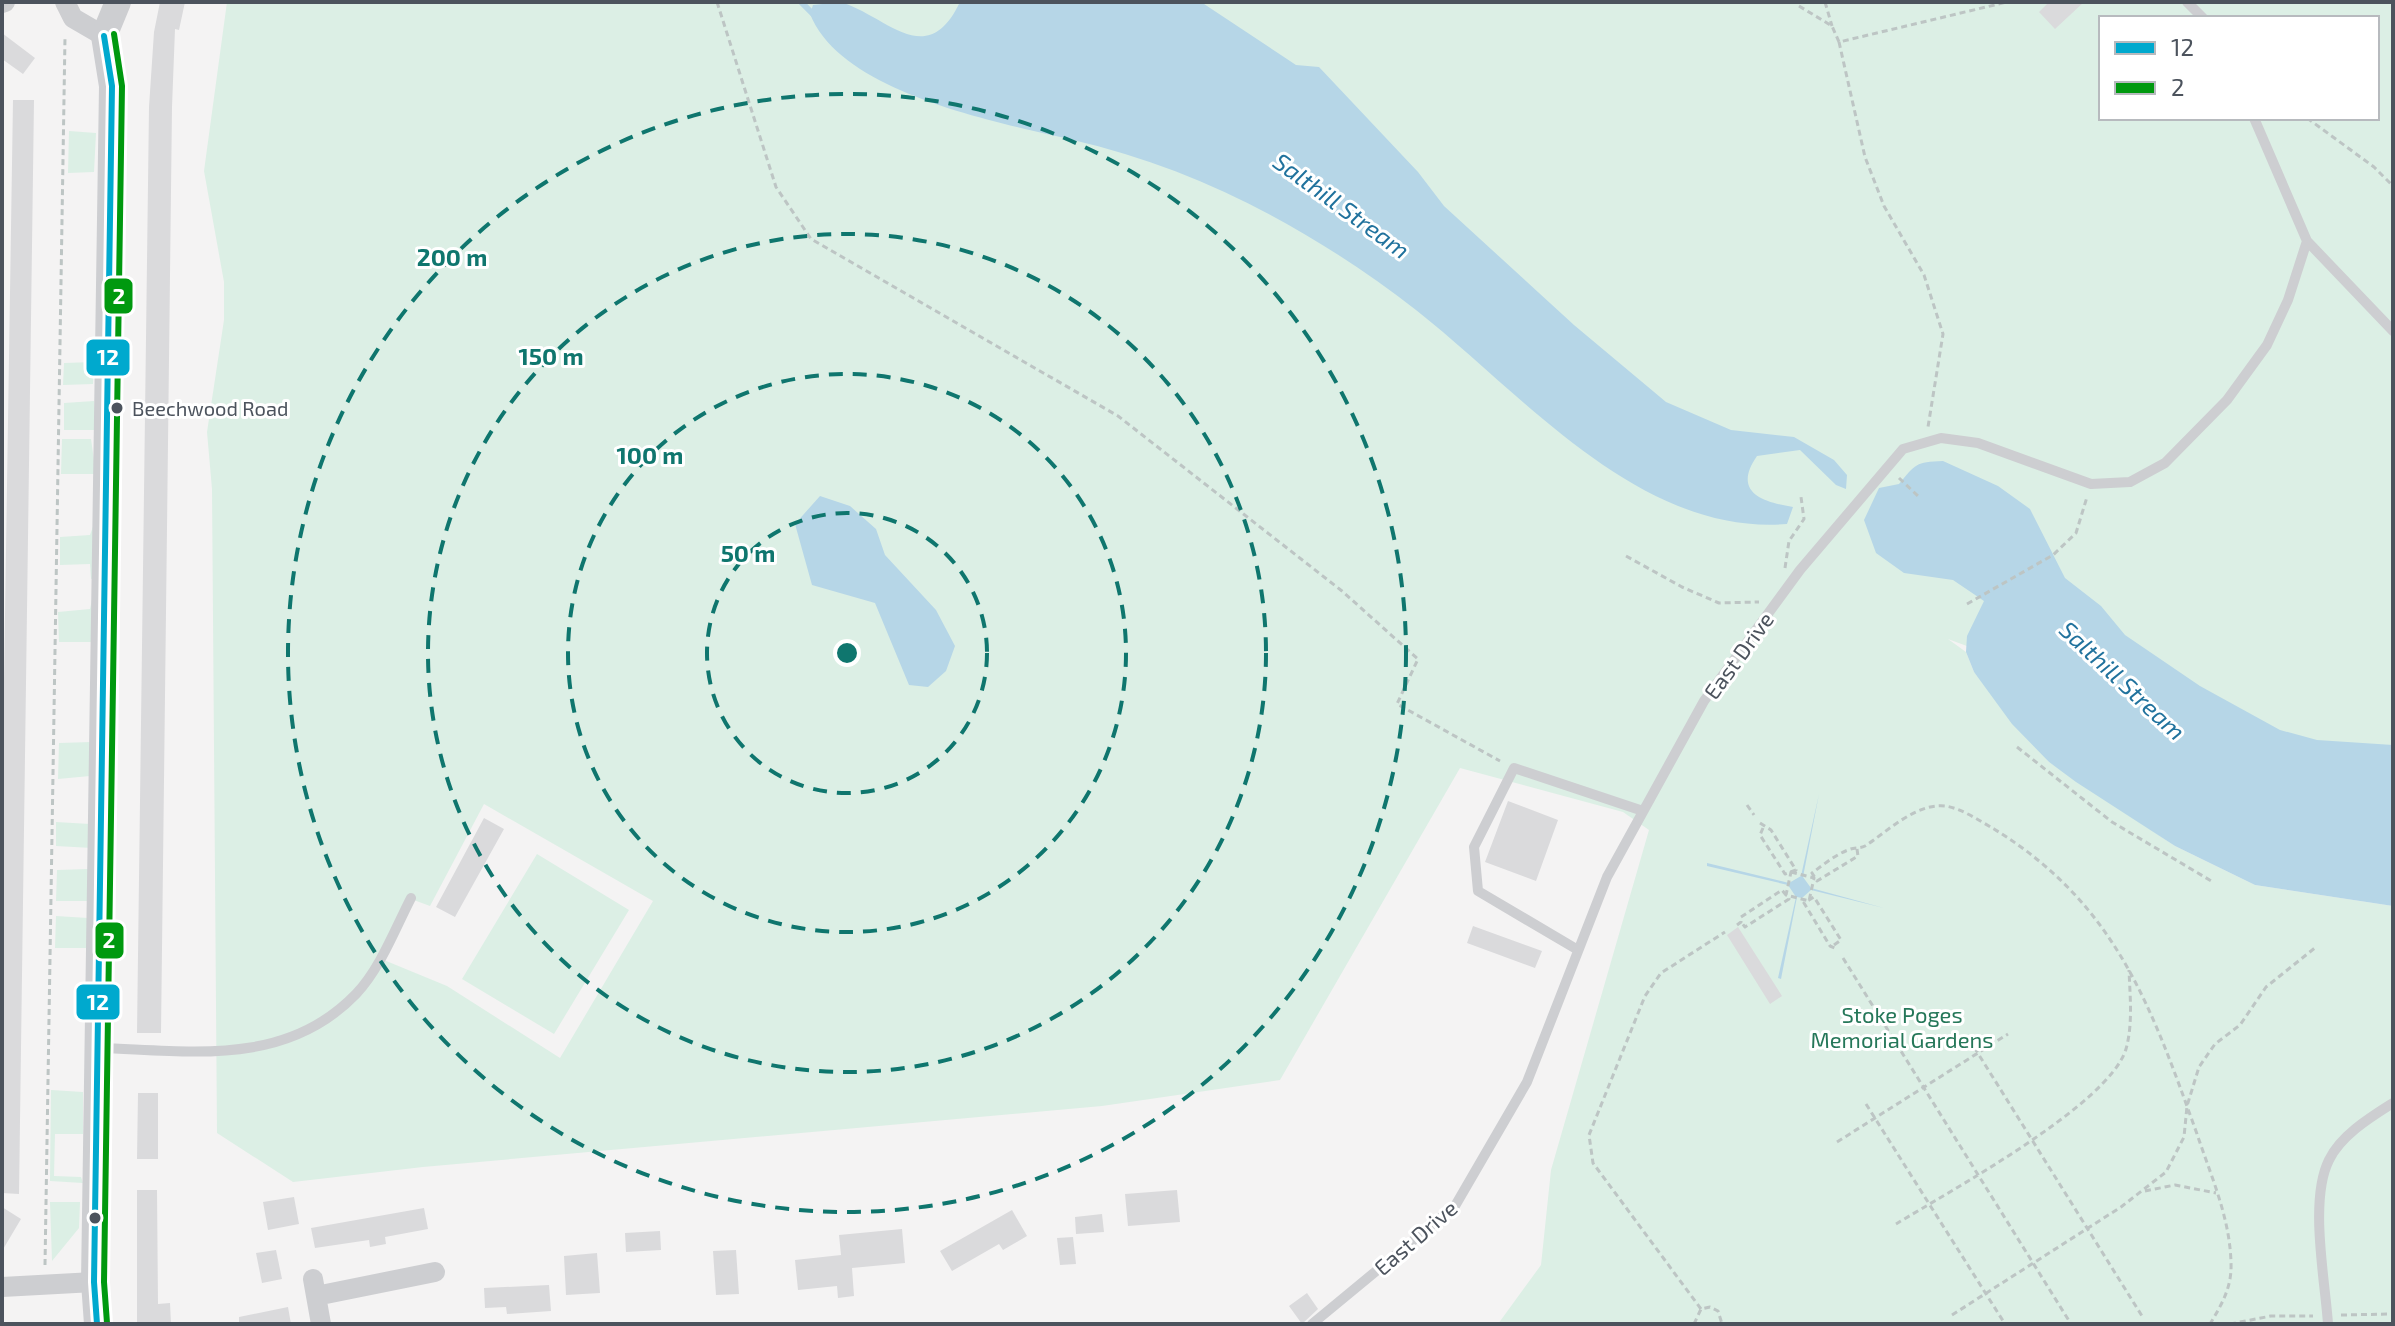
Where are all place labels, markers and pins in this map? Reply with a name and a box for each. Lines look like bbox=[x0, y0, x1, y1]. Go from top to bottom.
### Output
place label: Beechwood Road bbox=[132, 396, 288, 420]
marker: Beechwood Road bbox=[109, 400, 125, 416]
centre of rings bbox=[833, 639, 861, 667]
unlabelled marker bbox=[87, 1210, 103, 1226]

